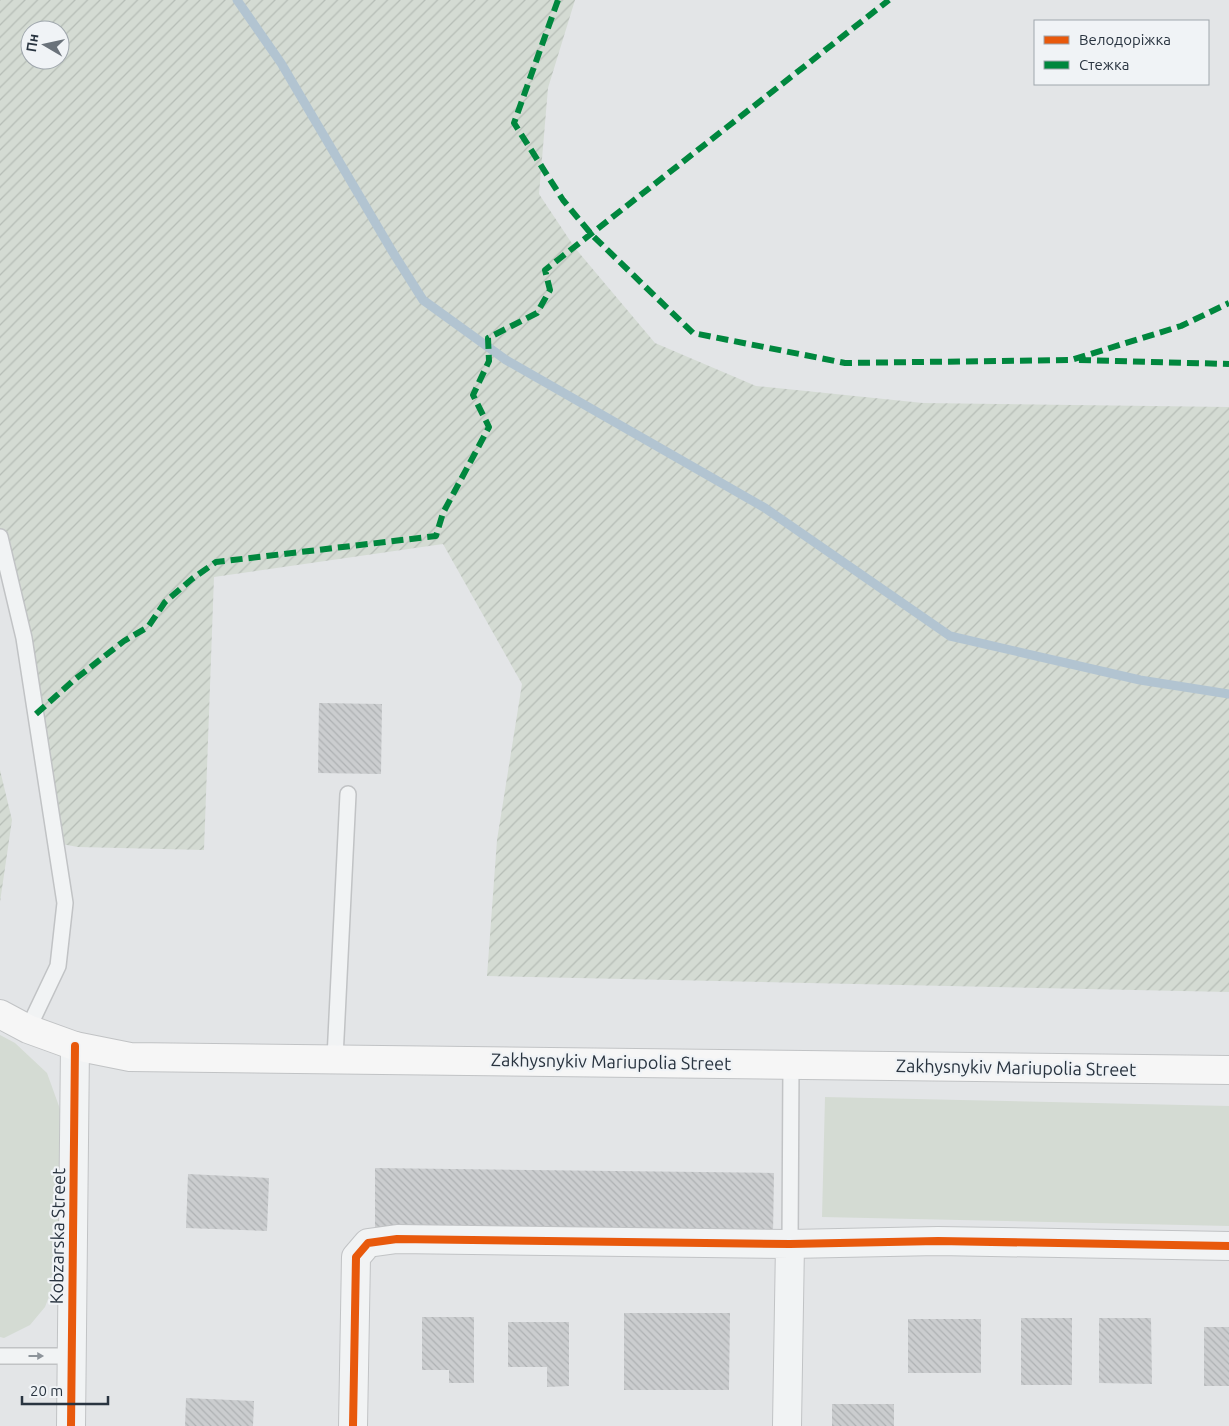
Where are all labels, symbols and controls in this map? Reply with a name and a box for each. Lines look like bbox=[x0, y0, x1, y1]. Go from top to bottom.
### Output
north arrow bbox=[20, 20, 70, 70]
legend bbox=[1034, 20, 1209, 85]
text: Велодоріжка bbox=[1079, 31, 1171, 48]
text: Пн bbox=[23, 33, 41, 53]
text: Стежка bbox=[1079, 56, 1129, 73]
street label: Zakhysnykiv Mariupolia Street bbox=[491, 1049, 731, 1073]
street label: Zakhysnykiv Mariupolia Street bbox=[896, 1055, 1136, 1079]
street label: Kobzarska Street bbox=[46, 1168, 68, 1304]
one-way arrow bbox=[28, 1352, 44, 1360]
scale bar bbox=[22, 1374, 109, 1406]
text: 20 m bbox=[30, 1382, 63, 1399]

